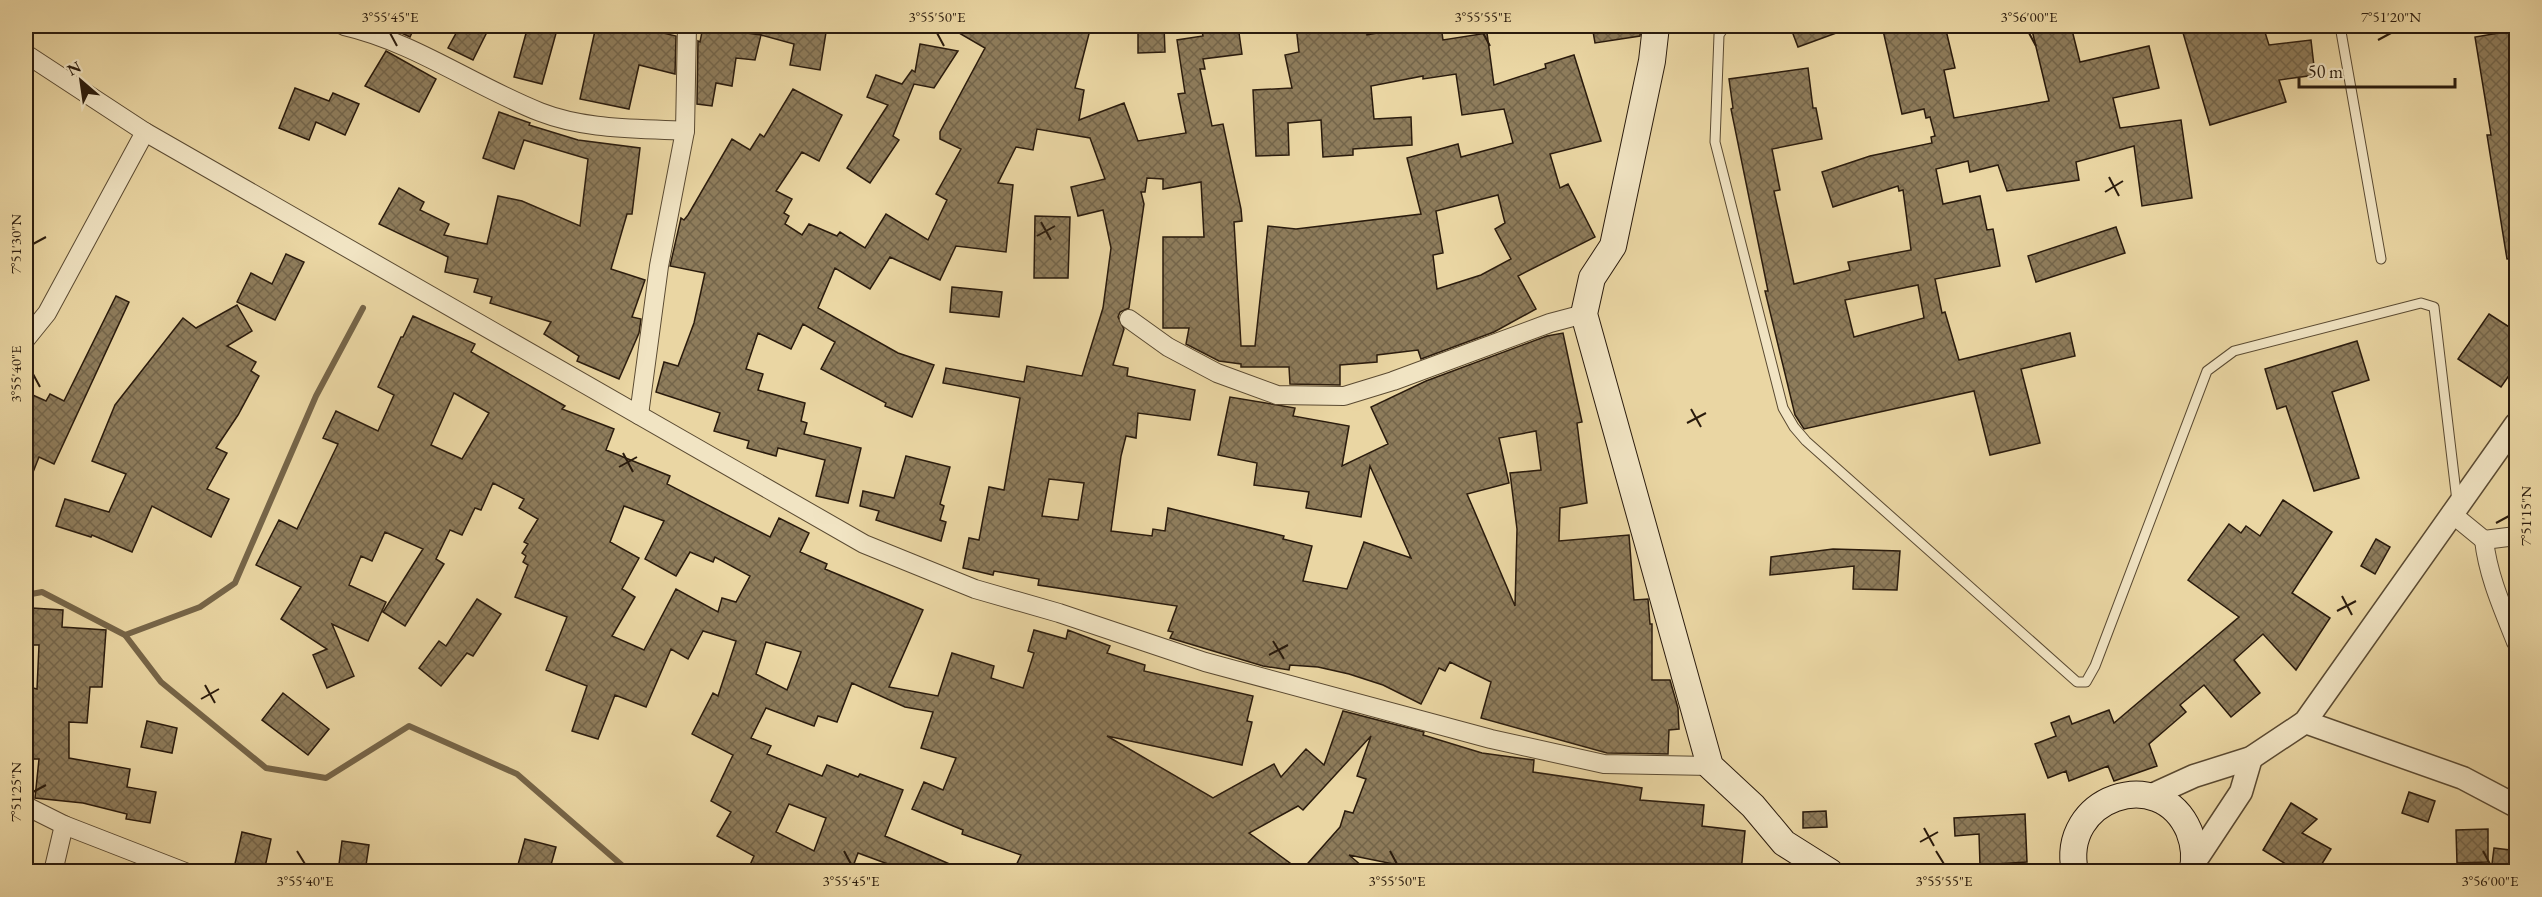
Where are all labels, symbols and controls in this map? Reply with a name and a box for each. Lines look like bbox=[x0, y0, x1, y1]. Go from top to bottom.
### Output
text: 3°55'45"E bbox=[362, 7, 419, 26]
text: 3°55'50"E bbox=[909, 7, 966, 26]
text: 3°55'55"E bbox=[1455, 7, 1512, 26]
text: 3°56'00"E bbox=[2001, 7, 2058, 26]
text: 7°51'20"N bbox=[2361, 7, 2421, 26]
north arrow bbox=[51, 51, 111, 111]
scale bar bbox=[2299, 51, 2455, 89]
text: N bbox=[63, 56, 85, 81]
text: 50 m bbox=[2308, 60, 2343, 83]
text: 7°51'30"N bbox=[6, 214, 25, 274]
text: 3°55'40"E bbox=[6, 345, 25, 402]
text: 7°51'15"N bbox=[2516, 486, 2535, 546]
text: 7°51'25"N bbox=[6, 762, 25, 822]
text: 3°55'40"E bbox=[277, 871, 334, 890]
text: 3°55'45"E bbox=[823, 871, 880, 890]
text: 3°55'50"E bbox=[1369, 871, 1426, 890]
text: 3°55'55"E bbox=[1916, 871, 1973, 890]
text: 3°56'00"E bbox=[2462, 871, 2519, 890]

